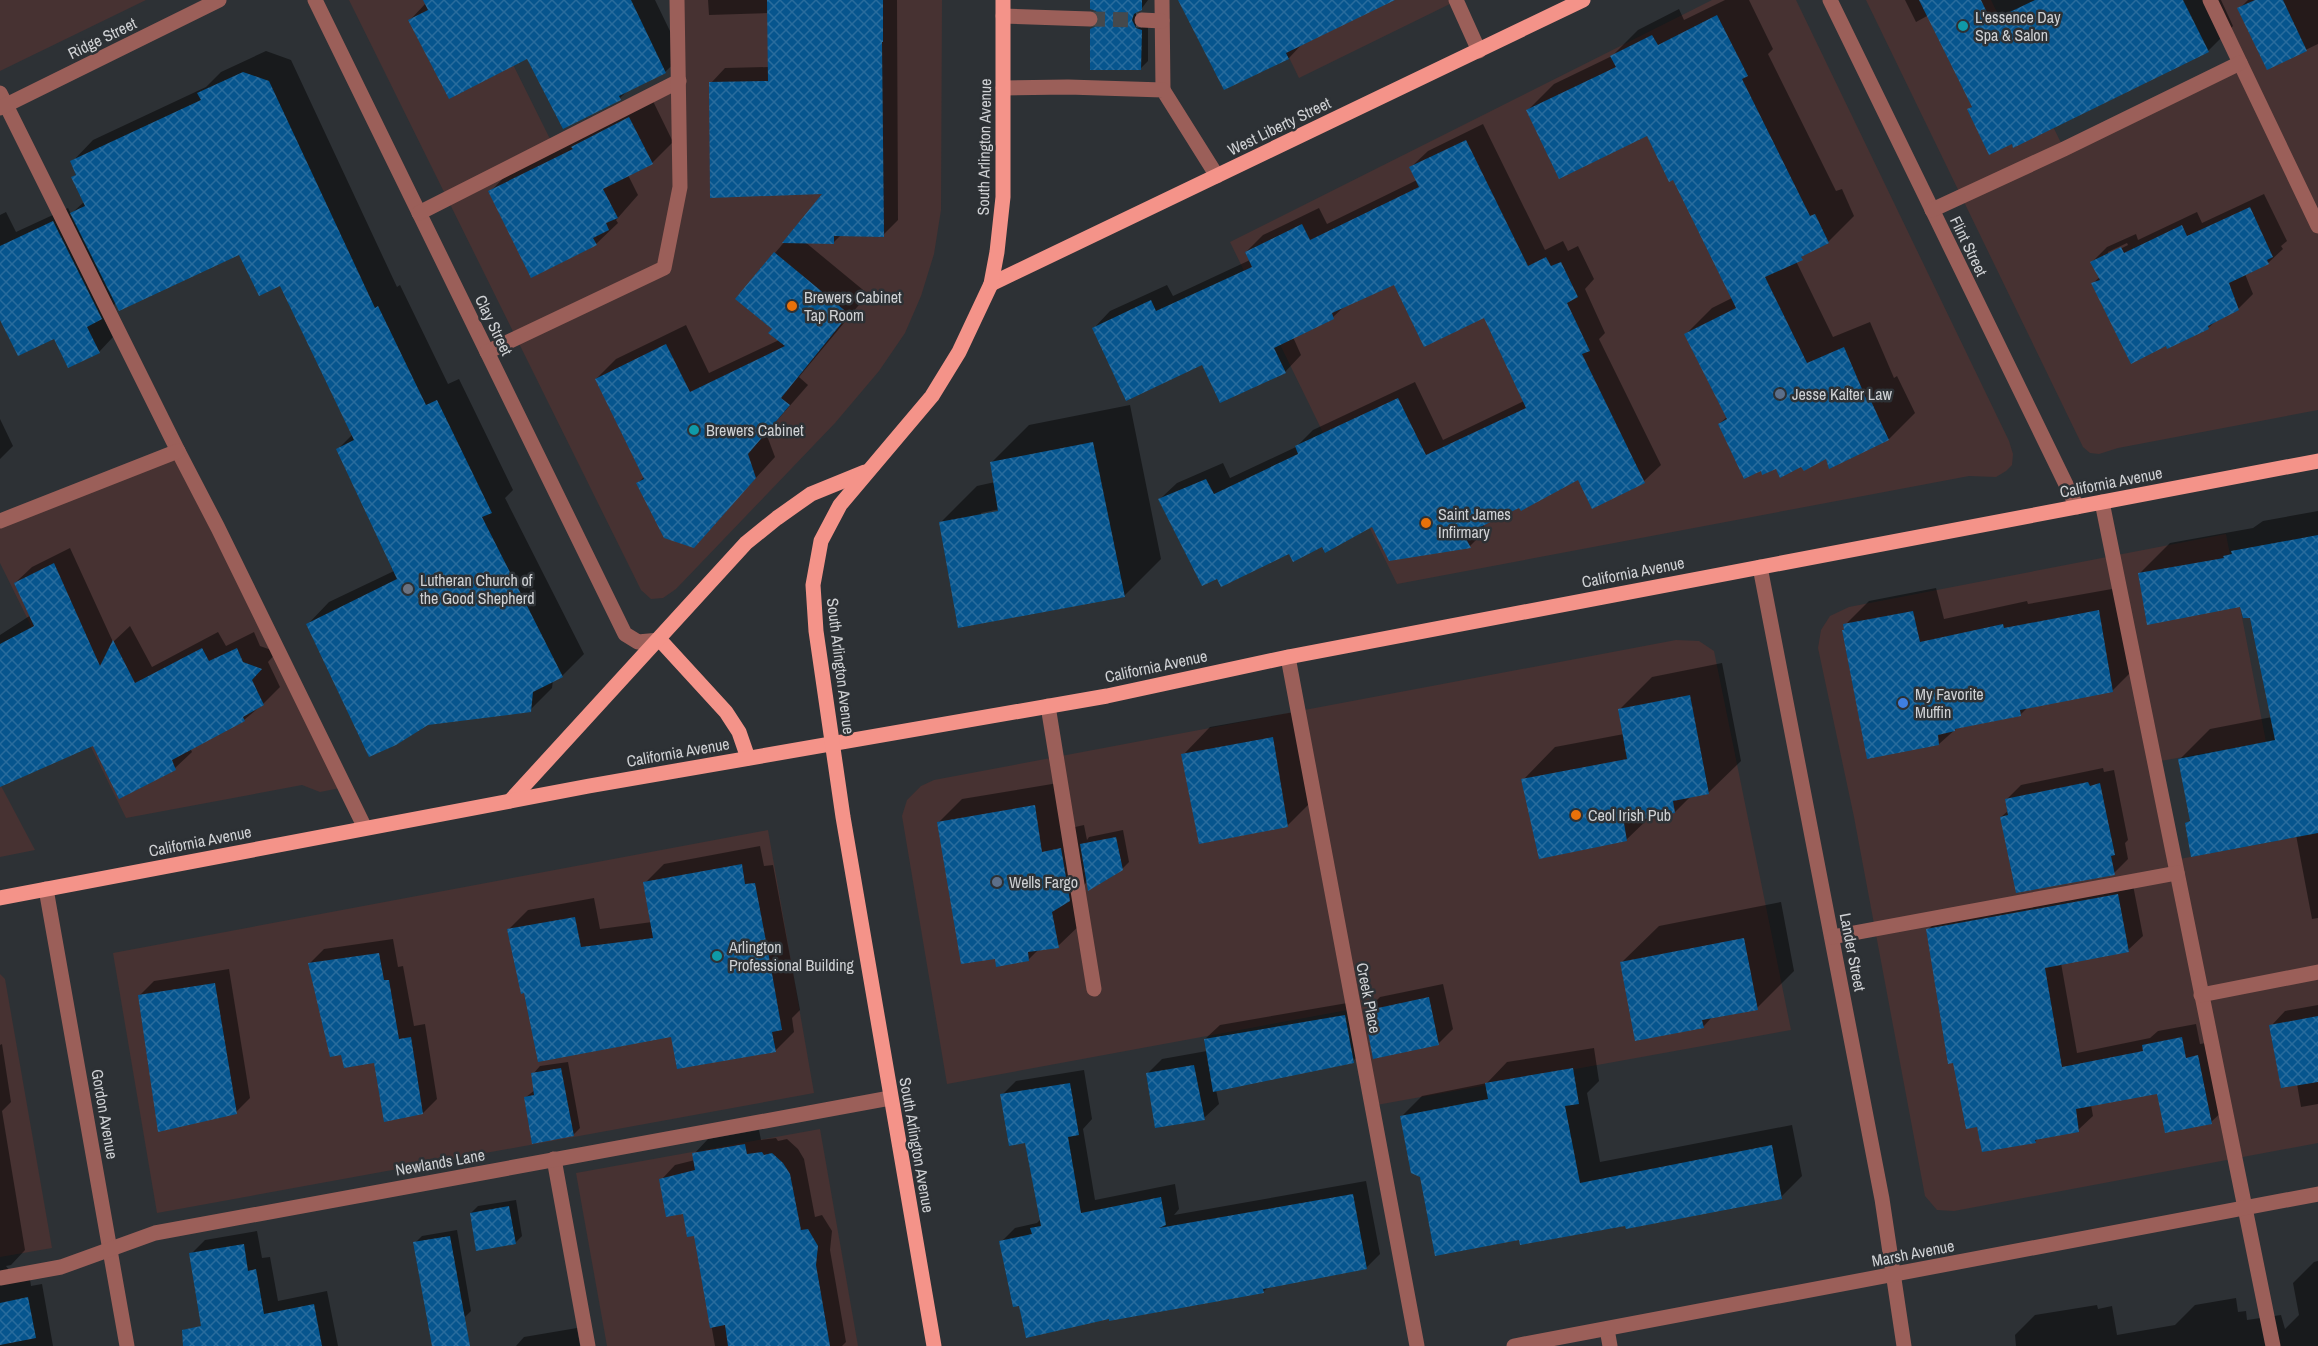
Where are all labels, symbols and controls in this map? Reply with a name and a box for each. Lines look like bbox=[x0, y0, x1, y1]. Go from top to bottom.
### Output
place label: L'essence Day Spa & Salon bbox=[1975, 6, 2061, 46]
street label: Ridge Street bbox=[64, 12, 140, 64]
marker: L'essence Day Spa & Salon bbox=[1956, 19, 1970, 33]
street label: South Arlington Avenue bbox=[972, 78, 996, 216]
street label: West Liberty Street bbox=[1224, 91, 1335, 160]
street label: Flint Street bbox=[1945, 212, 1993, 280]
place label: Brewers Cabinet Tap Room bbox=[804, 286, 902, 326]
street label: Clay Street bbox=[470, 291, 518, 359]
marker: Brewers Cabinet Tap Room bbox=[785, 299, 799, 313]
place label: Jesse Kalter Law bbox=[1792, 383, 1892, 405]
marker: Jesse Kalter Law bbox=[1773, 387, 1787, 401]
place label: Brewers Cabinet bbox=[706, 419, 804, 441]
marker: Brewers Cabinet bbox=[687, 423, 701, 437]
street label: California Avenue bbox=[2058, 461, 2164, 503]
place label: Saint James Infirmary bbox=[1438, 503, 1511, 543]
marker: Saint James Infirmary bbox=[1419, 516, 1433, 530]
street label: California Avenue bbox=[1580, 551, 1686, 593]
place label: Lutheran Church of the Good Shepherd bbox=[420, 569, 535, 609]
marker: Lutheran Church of the Good Shepherd bbox=[401, 582, 415, 596]
street label: South Arlington Avenue bbox=[822, 597, 860, 735]
street label: California Avenue bbox=[1103, 644, 1209, 688]
place label: My Favorite Muffin bbox=[1915, 683, 1984, 723]
marker: My Favorite Muffin bbox=[1896, 696, 1910, 710]
street label: California Avenue bbox=[625, 732, 731, 772]
place label: Ceol Irish Pub bbox=[1588, 804, 1671, 826]
marker: Ceol Irish Pub bbox=[1569, 808, 1583, 822]
street label: California Avenue bbox=[147, 820, 253, 862]
place label: Wells Fargo bbox=[1009, 871, 1078, 893]
marker: Wells Fargo bbox=[990, 875, 1004, 889]
street label: Lander Street bbox=[1835, 911, 1871, 993]
place label: Arlington Professional Building bbox=[728, 936, 854, 976]
marker: Arlington Professional Building bbox=[710, 949, 724, 963]
street label: Creek Place bbox=[1351, 961, 1387, 1035]
street label: Gordon Avenue bbox=[86, 1067, 124, 1161]
street label: South Arlington Avenue bbox=[894, 1076, 940, 1214]
street label: Newlands Lane bbox=[394, 1143, 486, 1181]
street label: Marsh Avenue bbox=[1870, 1234, 1956, 1272]

